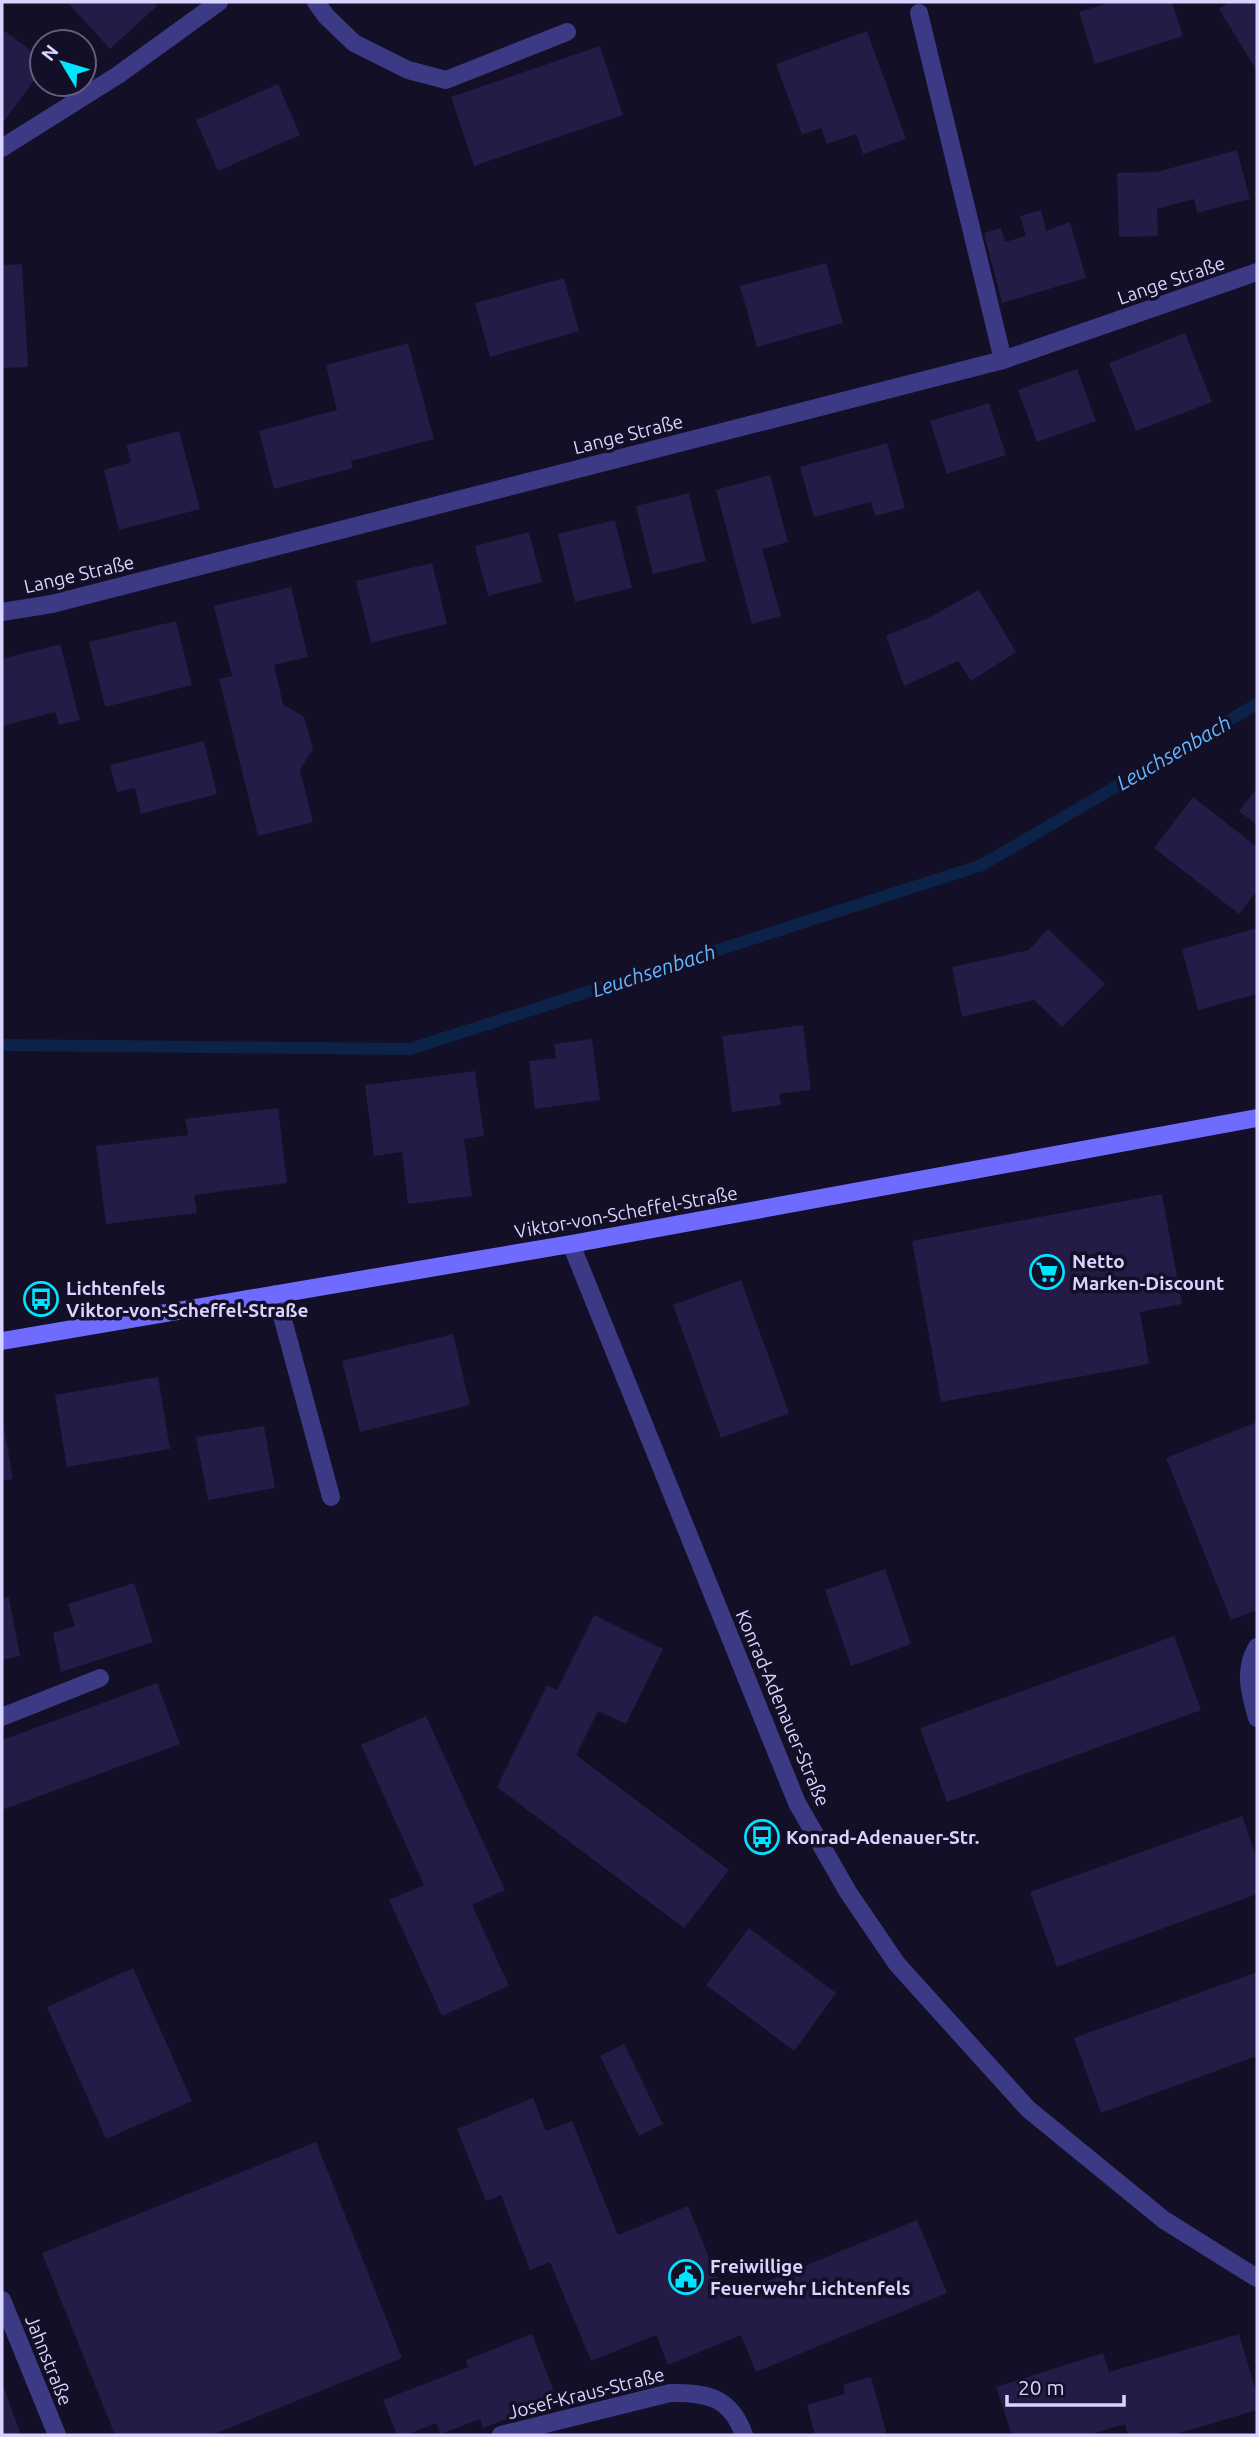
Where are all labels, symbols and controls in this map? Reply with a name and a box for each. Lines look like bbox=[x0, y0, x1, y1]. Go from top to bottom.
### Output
north arrow bbox=[28, 28, 98, 98]
text: N bbox=[37, 40, 63, 65]
street label: Lange Straße bbox=[1114, 251, 1228, 309]
street label: Lange Straße bbox=[571, 410, 685, 458]
street label: Lange Straße bbox=[22, 551, 136, 597]
water label: Leuchsenbach bbox=[1112, 710, 1235, 795]
water label: Leuchsenbach bbox=[589, 939, 718, 1001]
street label: Viktor-von-Scheffel-Straße bbox=[513, 1182, 739, 1242]
place label: Netto Marken-Discount bbox=[1072, 1250, 1224, 1294]
supermarket icon: Netto Marken-Discount bbox=[1028, 1253, 1066, 1291]
place label: Lichtenfels Viktor-von-Scheffel-Straße bbox=[66, 1277, 309, 1321]
bus stop icon: Lichtenfels Viktor-von-Scheffel-Straße bbox=[22, 1280, 60, 1318]
street label: Konrad-Adenauer-Straße bbox=[732, 1606, 834, 1810]
bus stop icon: Konrad-Adenauer-Str. bbox=[743, 1818, 781, 1856]
place label: Konrad-Adenauer-Str. bbox=[786, 1826, 979, 1848]
place label: Freiwillige Feuerwehr Lichtenfels bbox=[710, 2255, 910, 2299]
public building icon: Freiwillige Feuerwehr Lichtenfels bbox=[667, 2258, 705, 2296]
street label: Jahnstraße bbox=[21, 2312, 77, 2408]
street label: Josef-Kraus-Straße bbox=[505, 2363, 667, 2423]
scale bar bbox=[1007, 2364, 1124, 2408]
text: 20 m bbox=[1018, 2375, 1065, 2399]

